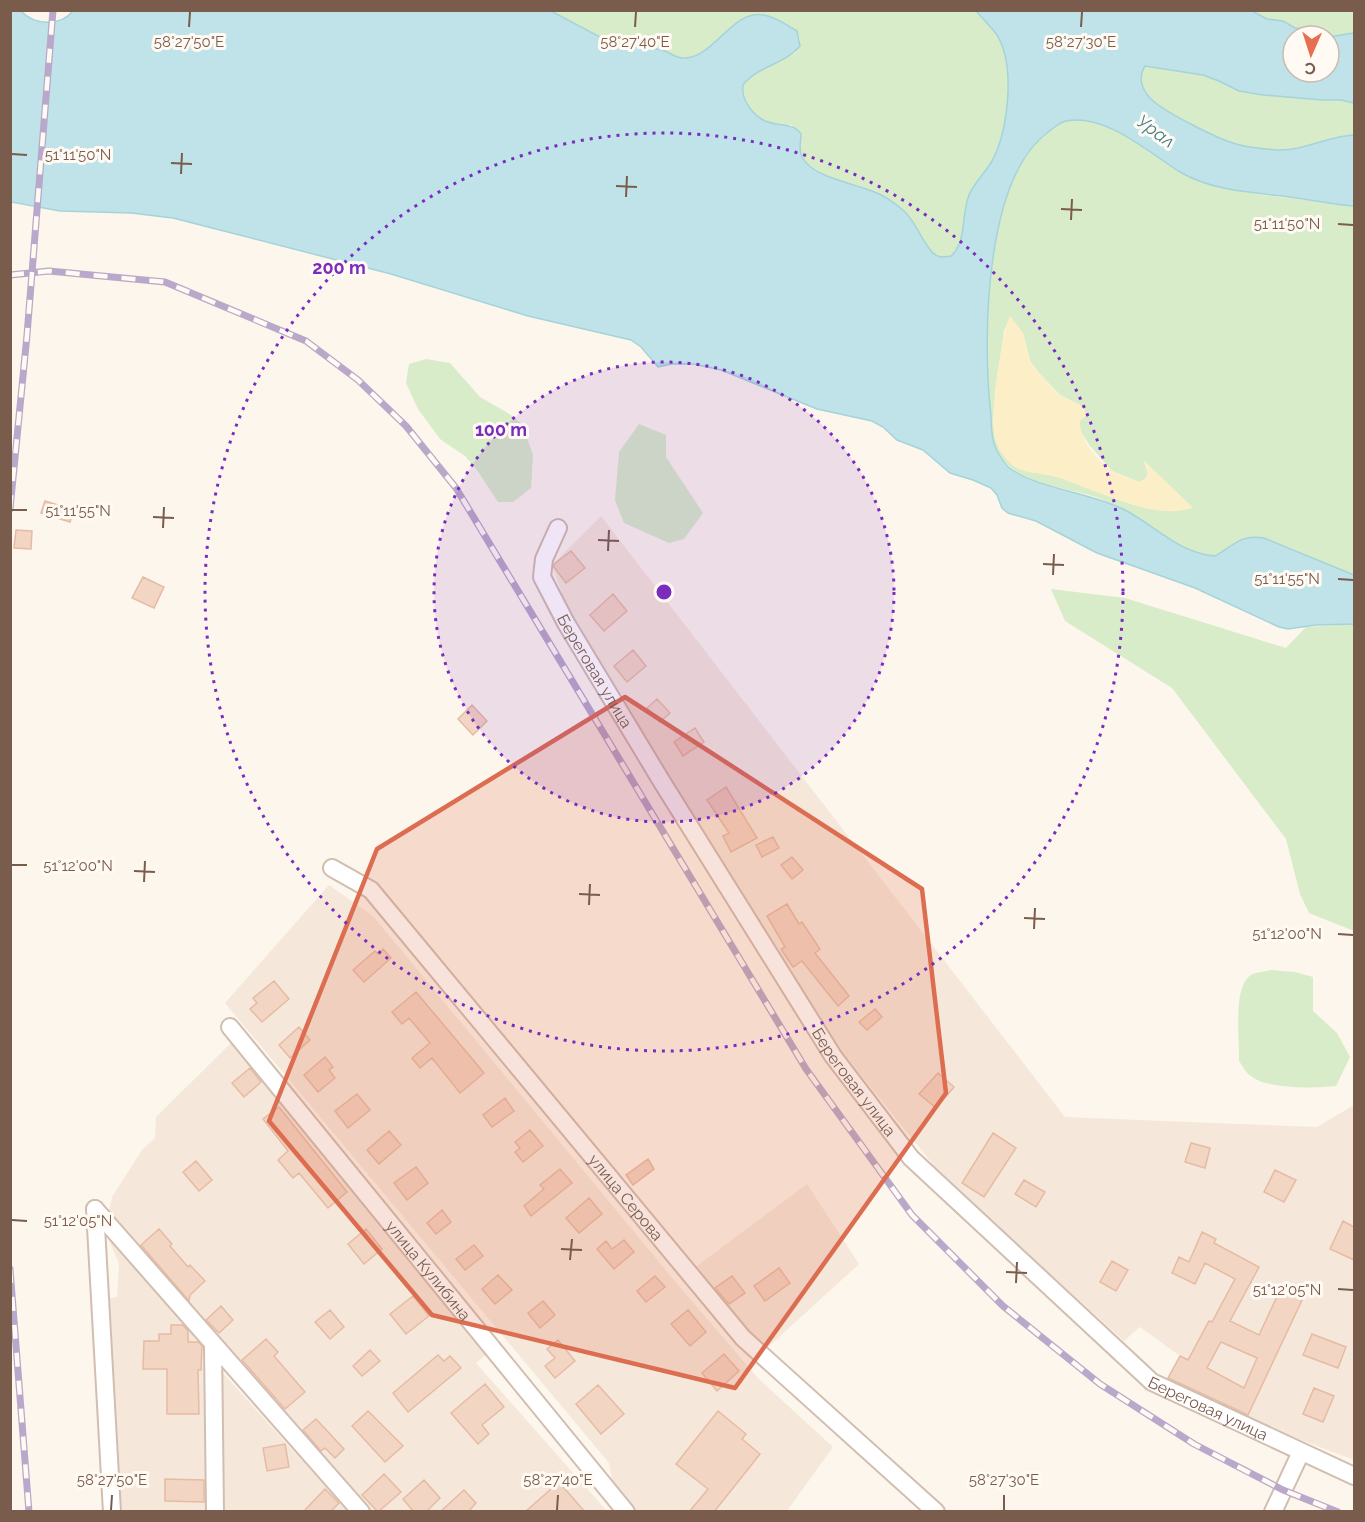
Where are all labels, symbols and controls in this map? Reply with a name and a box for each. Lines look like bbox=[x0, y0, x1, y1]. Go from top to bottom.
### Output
north arrow bbox=[1281, 24, 1341, 84]
text: 58°27'50"E bbox=[154, 33, 224, 51]
text: 58°27'40"E bbox=[600, 33, 670, 51]
text: 58°27'30"E bbox=[1046, 33, 1116, 51]
text: С bbox=[1304, 59, 1316, 78]
water label: Урал bbox=[1133, 110, 1179, 152]
text: 51°11'50"N bbox=[45, 146, 111, 164]
text: 51°11'50"N bbox=[1254, 215, 1320, 233]
text: 200 m bbox=[312, 257, 366, 278]
text: 100 m bbox=[475, 419, 527, 440]
text: 51°11'55"N bbox=[45, 502, 111, 520]
text: 51°11'55"N bbox=[1254, 570, 1320, 588]
centre of rings bbox=[654, 582, 674, 602]
street label: Береговая улица bbox=[553, 611, 637, 731]
text: 51°12'00"N bbox=[43, 857, 113, 875]
text: 51°12'00"N bbox=[1252, 925, 1322, 943]
street label: Береговая улица bbox=[808, 1024, 900, 1140]
street label: улица Серова bbox=[585, 1150, 667, 1244]
text: 51°12'05"N bbox=[44, 1212, 112, 1230]
street label: улица Кулибина bbox=[382, 1216, 475, 1324]
text: 51°12'05"N bbox=[1253, 1281, 1321, 1299]
street label: Береговая улица bbox=[1145, 1372, 1271, 1444]
text: 58°27'50"E bbox=[77, 1471, 147, 1489]
text: 58°27'40"E bbox=[523, 1471, 593, 1489]
text: 58°27'30"E bbox=[969, 1471, 1039, 1489]

